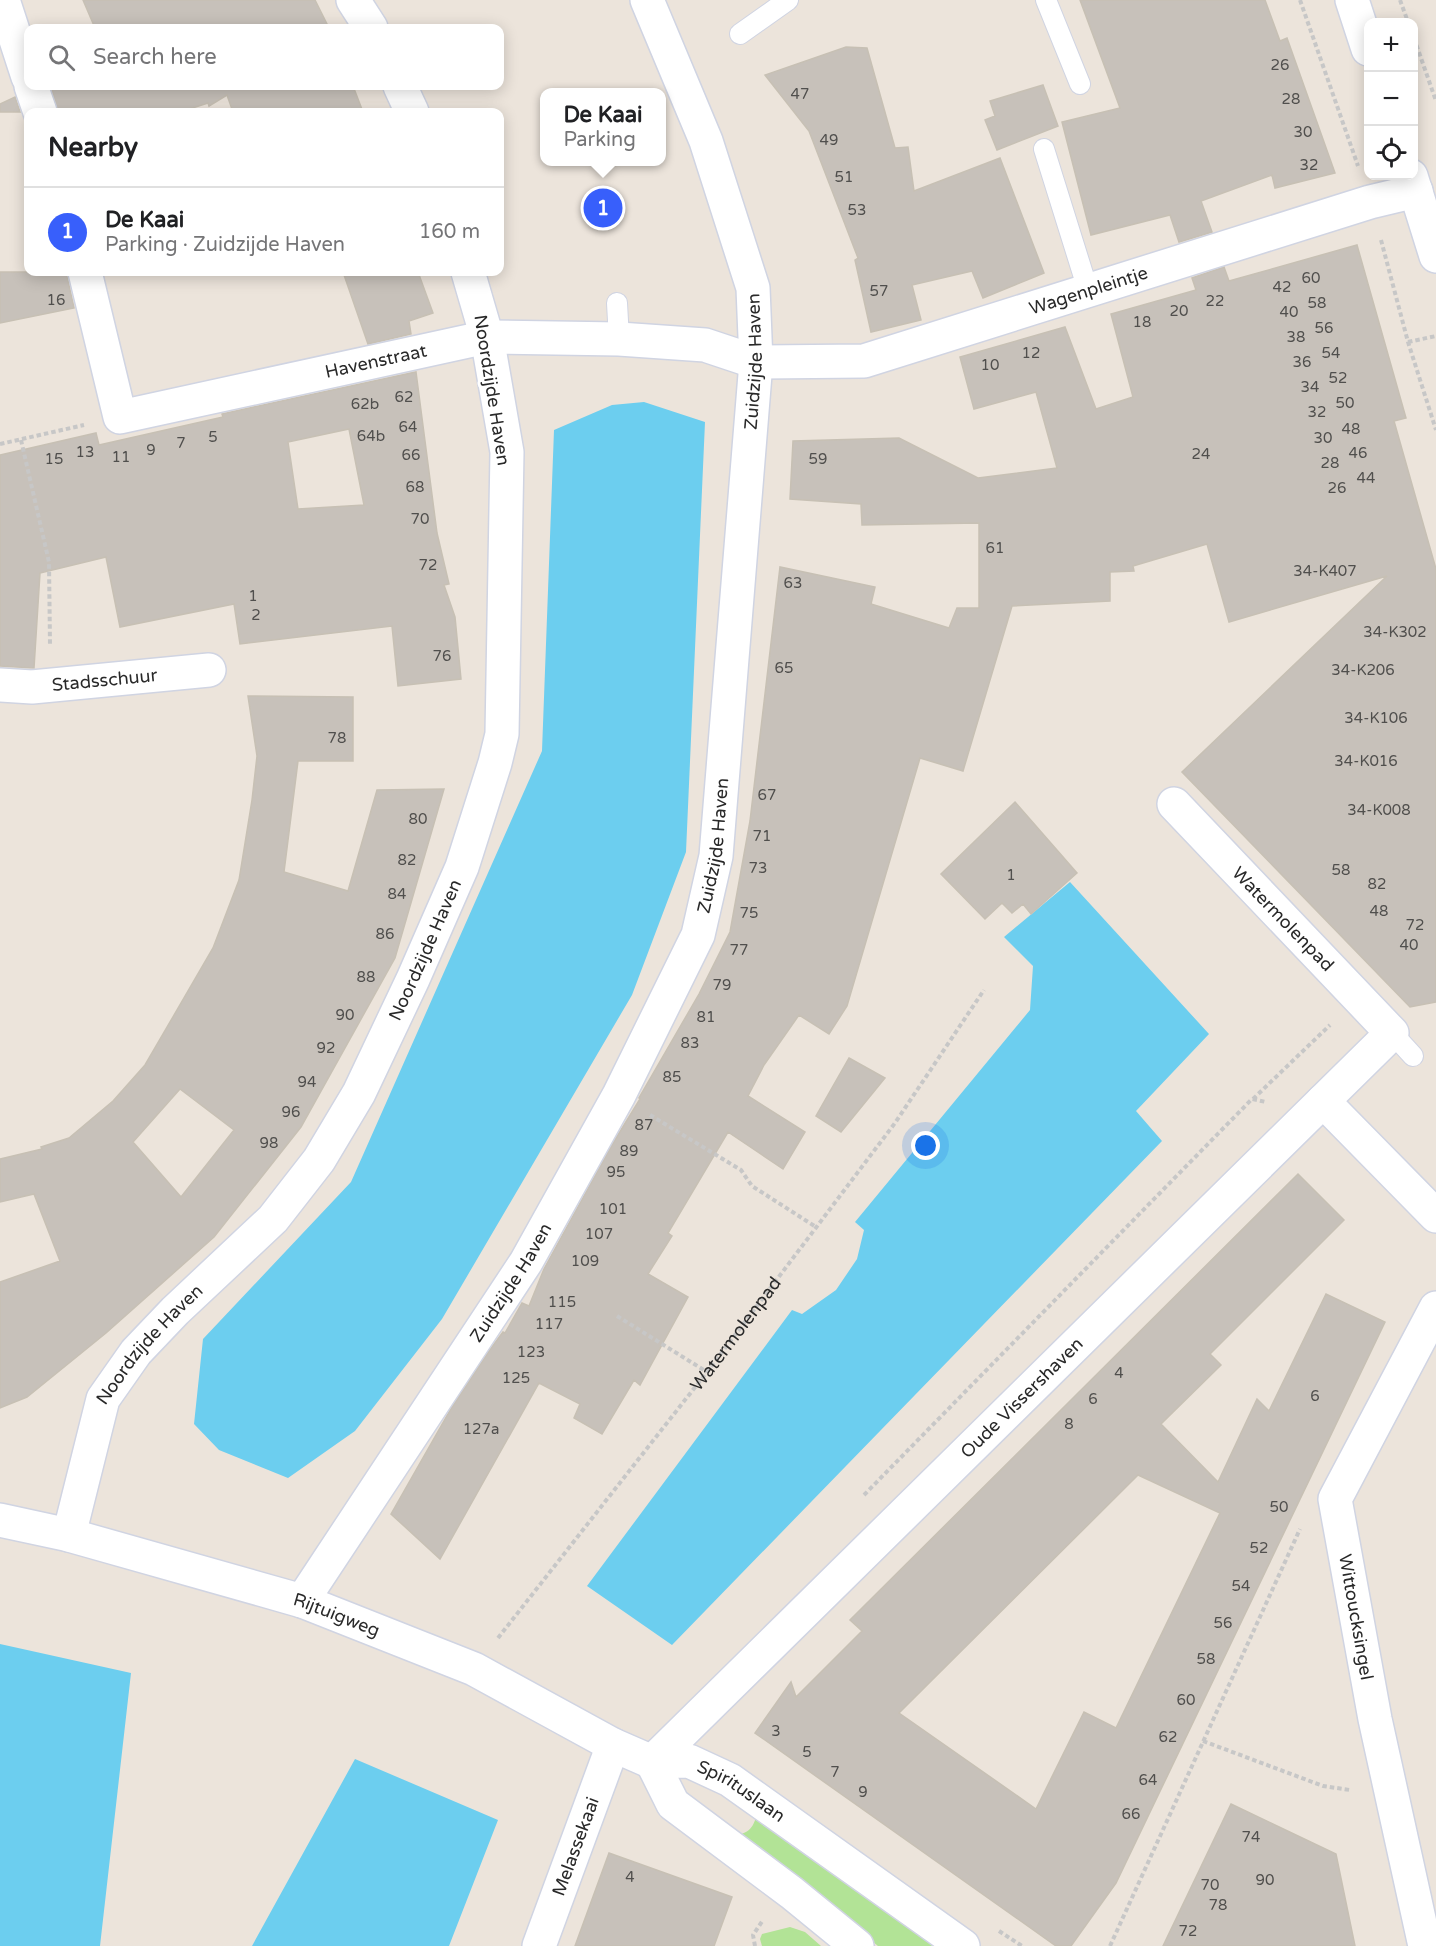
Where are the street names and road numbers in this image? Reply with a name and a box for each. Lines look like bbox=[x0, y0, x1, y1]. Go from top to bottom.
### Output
street label: Wagenpleintje bbox=[1026, 262, 1150, 319]
street label: Zuidzijde Haven bbox=[740, 293, 767, 431]
street label: Noordzijde Haven bbox=[469, 313, 515, 467]
street label: Havenstraat bbox=[323, 339, 429, 383]
street label: Stadsschuur bbox=[51, 664, 158, 696]
street label: Zuidzijde Haven bbox=[692, 777, 733, 915]
street label: Watermolenpad bbox=[1227, 862, 1339, 976]
street label: Noordzijde Haven bbox=[384, 876, 466, 1024]
street label: Zuidzijde Haven bbox=[465, 1219, 557, 1346]
street label: Watermolenpad bbox=[685, 1273, 786, 1395]
street label: Noordzijde Haven bbox=[91, 1280, 207, 1409]
street label: Oude Vissershaven bbox=[956, 1333, 1088, 1463]
street label: Wittoucksingel bbox=[1334, 1552, 1378, 1682]
street label: Rijtuigweg bbox=[291, 1588, 383, 1642]
street label: Spirituslaan bbox=[694, 1755, 790, 1827]
street label: Melassekaai bbox=[547, 1794, 604, 1899]

